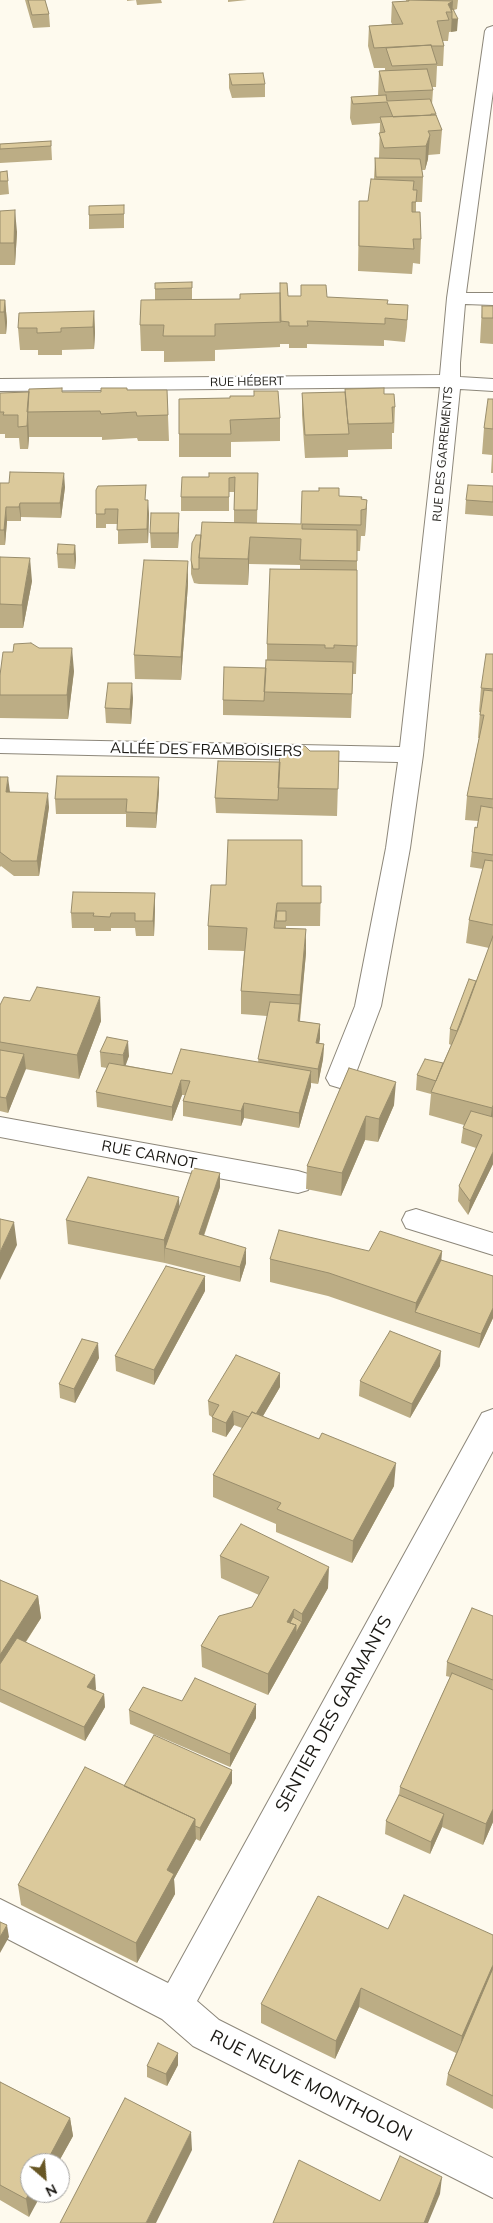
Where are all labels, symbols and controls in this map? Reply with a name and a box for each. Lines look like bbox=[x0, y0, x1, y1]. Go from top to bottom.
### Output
street label: RUE HÉBERT bbox=[210, 374, 284, 390]
street label: RUE DES GARREMENTS bbox=[430, 386, 456, 522]
street label: ALLÉE DES FRAMBOISIERS bbox=[110, 739, 302, 761]
street label: RUE CARNOT bbox=[100, 1137, 198, 1173]
street label: SENTIER DES GARMANTS bbox=[271, 1612, 397, 1816]
street label: RUE NEUVE MONTHOLON bbox=[206, 2026, 416, 2146]
north arrow bbox=[20, 2153, 70, 2203]
text: N bbox=[43, 2180, 60, 2201]

